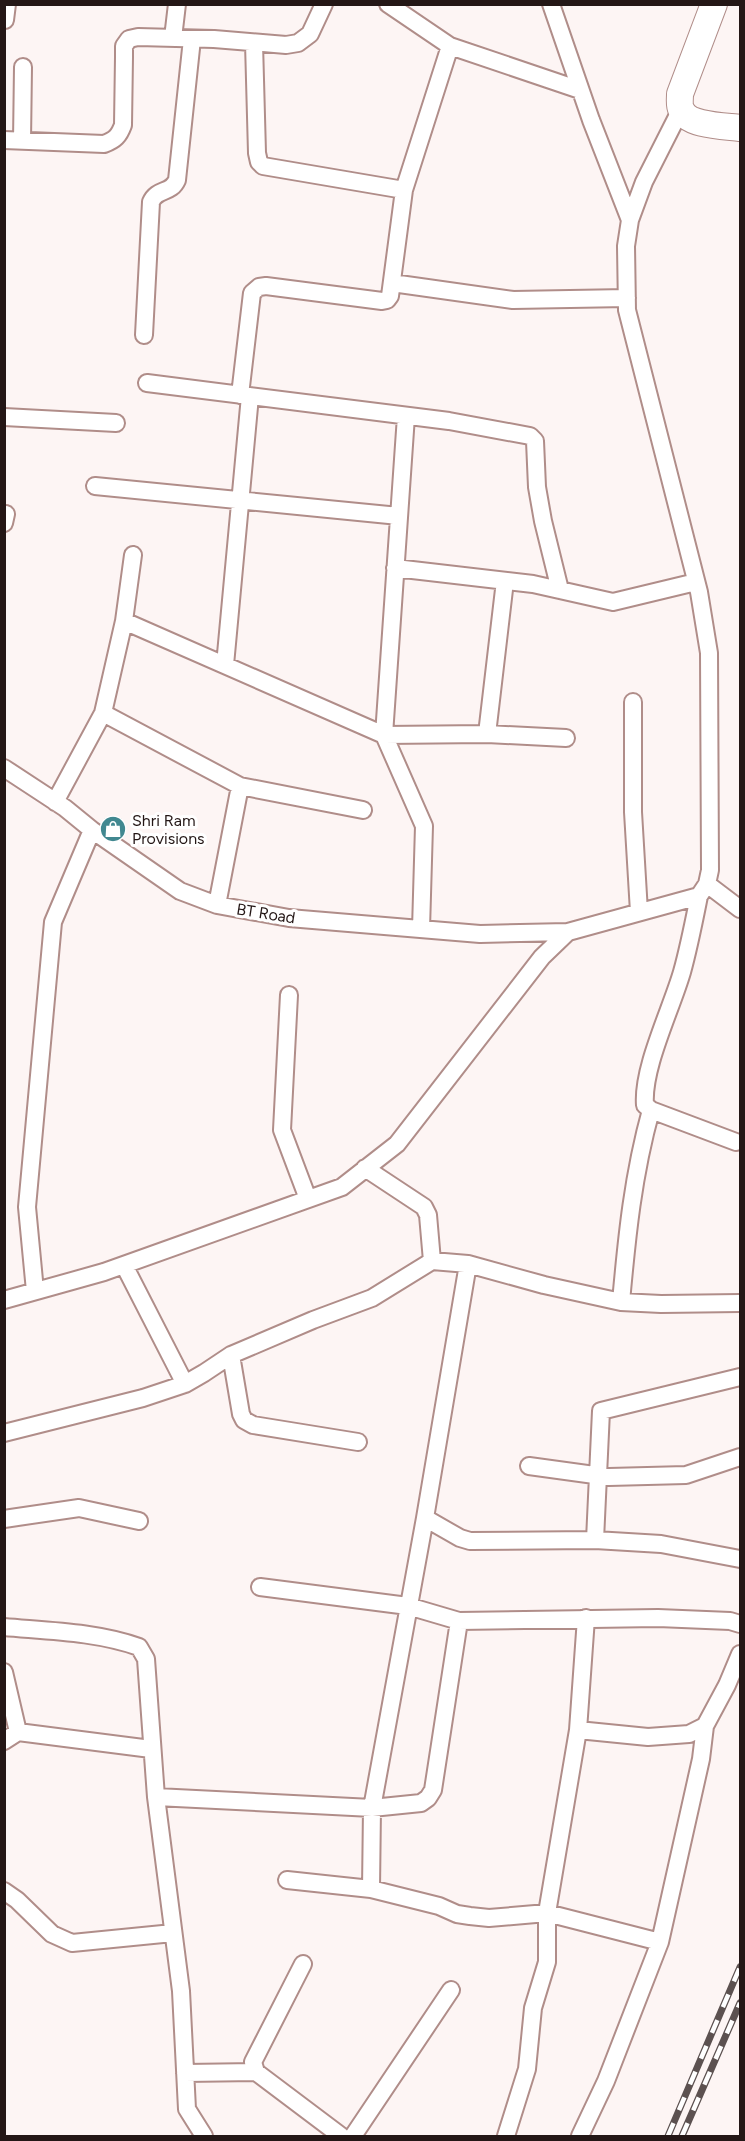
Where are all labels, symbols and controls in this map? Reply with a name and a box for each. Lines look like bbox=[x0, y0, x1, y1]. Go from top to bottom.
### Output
place label: Shri Ram Provisions bbox=[132, 811, 205, 848]
shop icon: Shri Ram Provisions bbox=[98, 814, 128, 844]
street label: BT Road bbox=[235, 899, 297, 928]

